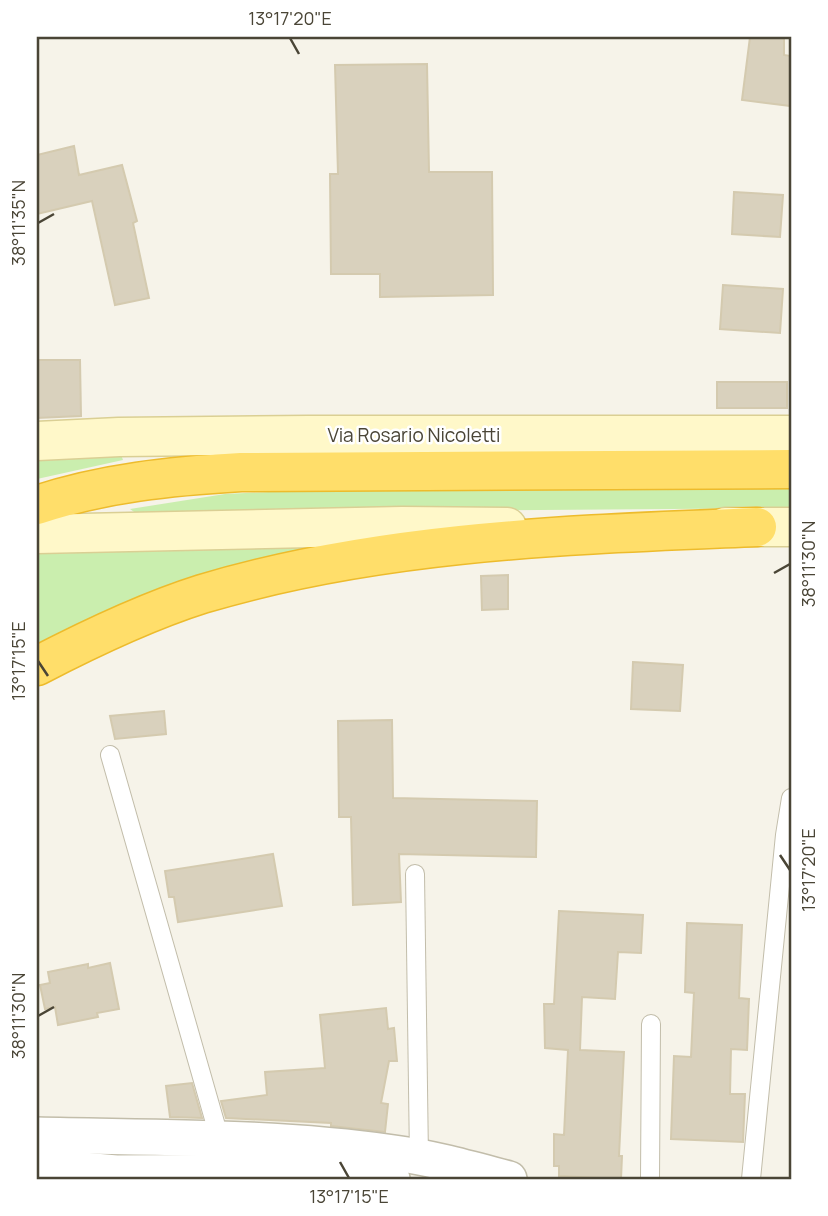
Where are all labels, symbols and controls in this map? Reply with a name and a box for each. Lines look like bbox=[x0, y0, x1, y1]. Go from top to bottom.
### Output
text: 13°17'20"E bbox=[248, 6, 332, 30]
text: 38°11'35"N bbox=[6, 180, 30, 266]
street label: Via Rosario Nicoletti bbox=[328, 422, 500, 448]
text: 38°11'30"N bbox=[796, 521, 820, 607]
text: 13°17'15"E bbox=[6, 621, 30, 701]
text: 13°17'20"E bbox=[796, 828, 820, 912]
text: 38°11'30"N bbox=[6, 973, 30, 1059]
text: 13°17'15"E bbox=[309, 1184, 389, 1208]

